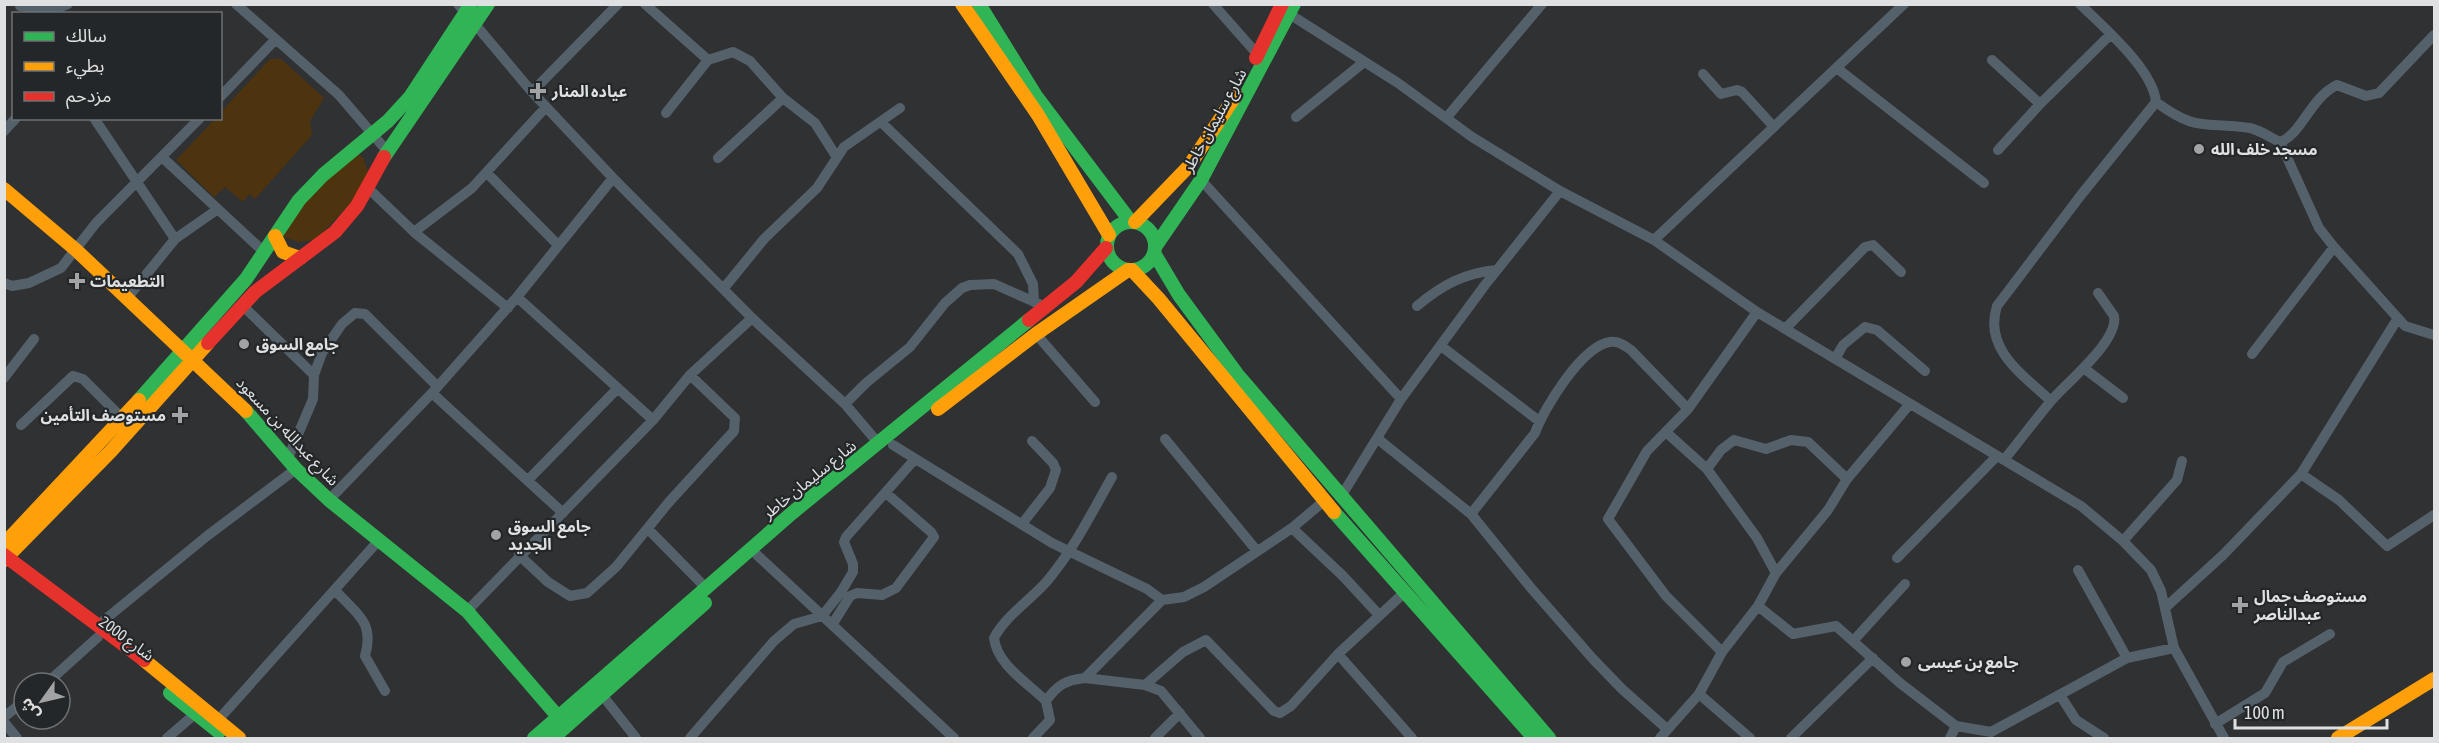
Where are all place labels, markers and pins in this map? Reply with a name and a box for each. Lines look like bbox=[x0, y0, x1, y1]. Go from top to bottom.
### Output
marker: عياده المنار bbox=[529, 82, 547, 100]
place label: عياده المنار bbox=[551, 82, 628, 101]
place label: مسجد خلف الله bbox=[2211, 140, 2318, 159]
marker: مسجد خلف الله bbox=[2192, 142, 2206, 156]
marker: التطعيمات bbox=[68, 272, 86, 290]
place label: التطعيمات bbox=[90, 272, 165, 291]
place label: جامع السوق bbox=[256, 335, 339, 357]
marker: جامع السوق bbox=[237, 337, 251, 351]
place label: مستوصف التأمين bbox=[40, 406, 166, 425]
marker: مستوصف التأمين bbox=[171, 406, 189, 424]
place label: جامع السوق الجديد bbox=[508, 517, 591, 554]
marker: جامع السوق الجديد bbox=[489, 528, 503, 542]
place label: مستوصف جمال عبدالناصر bbox=[2253, 587, 2367, 624]
marker: مستوصف جمال عبدالناصر bbox=[2231, 596, 2249, 614]
place label: جامع بن عيسى bbox=[1918, 653, 2018, 675]
marker: جامع بن عيسى bbox=[1899, 655, 1913, 669]

